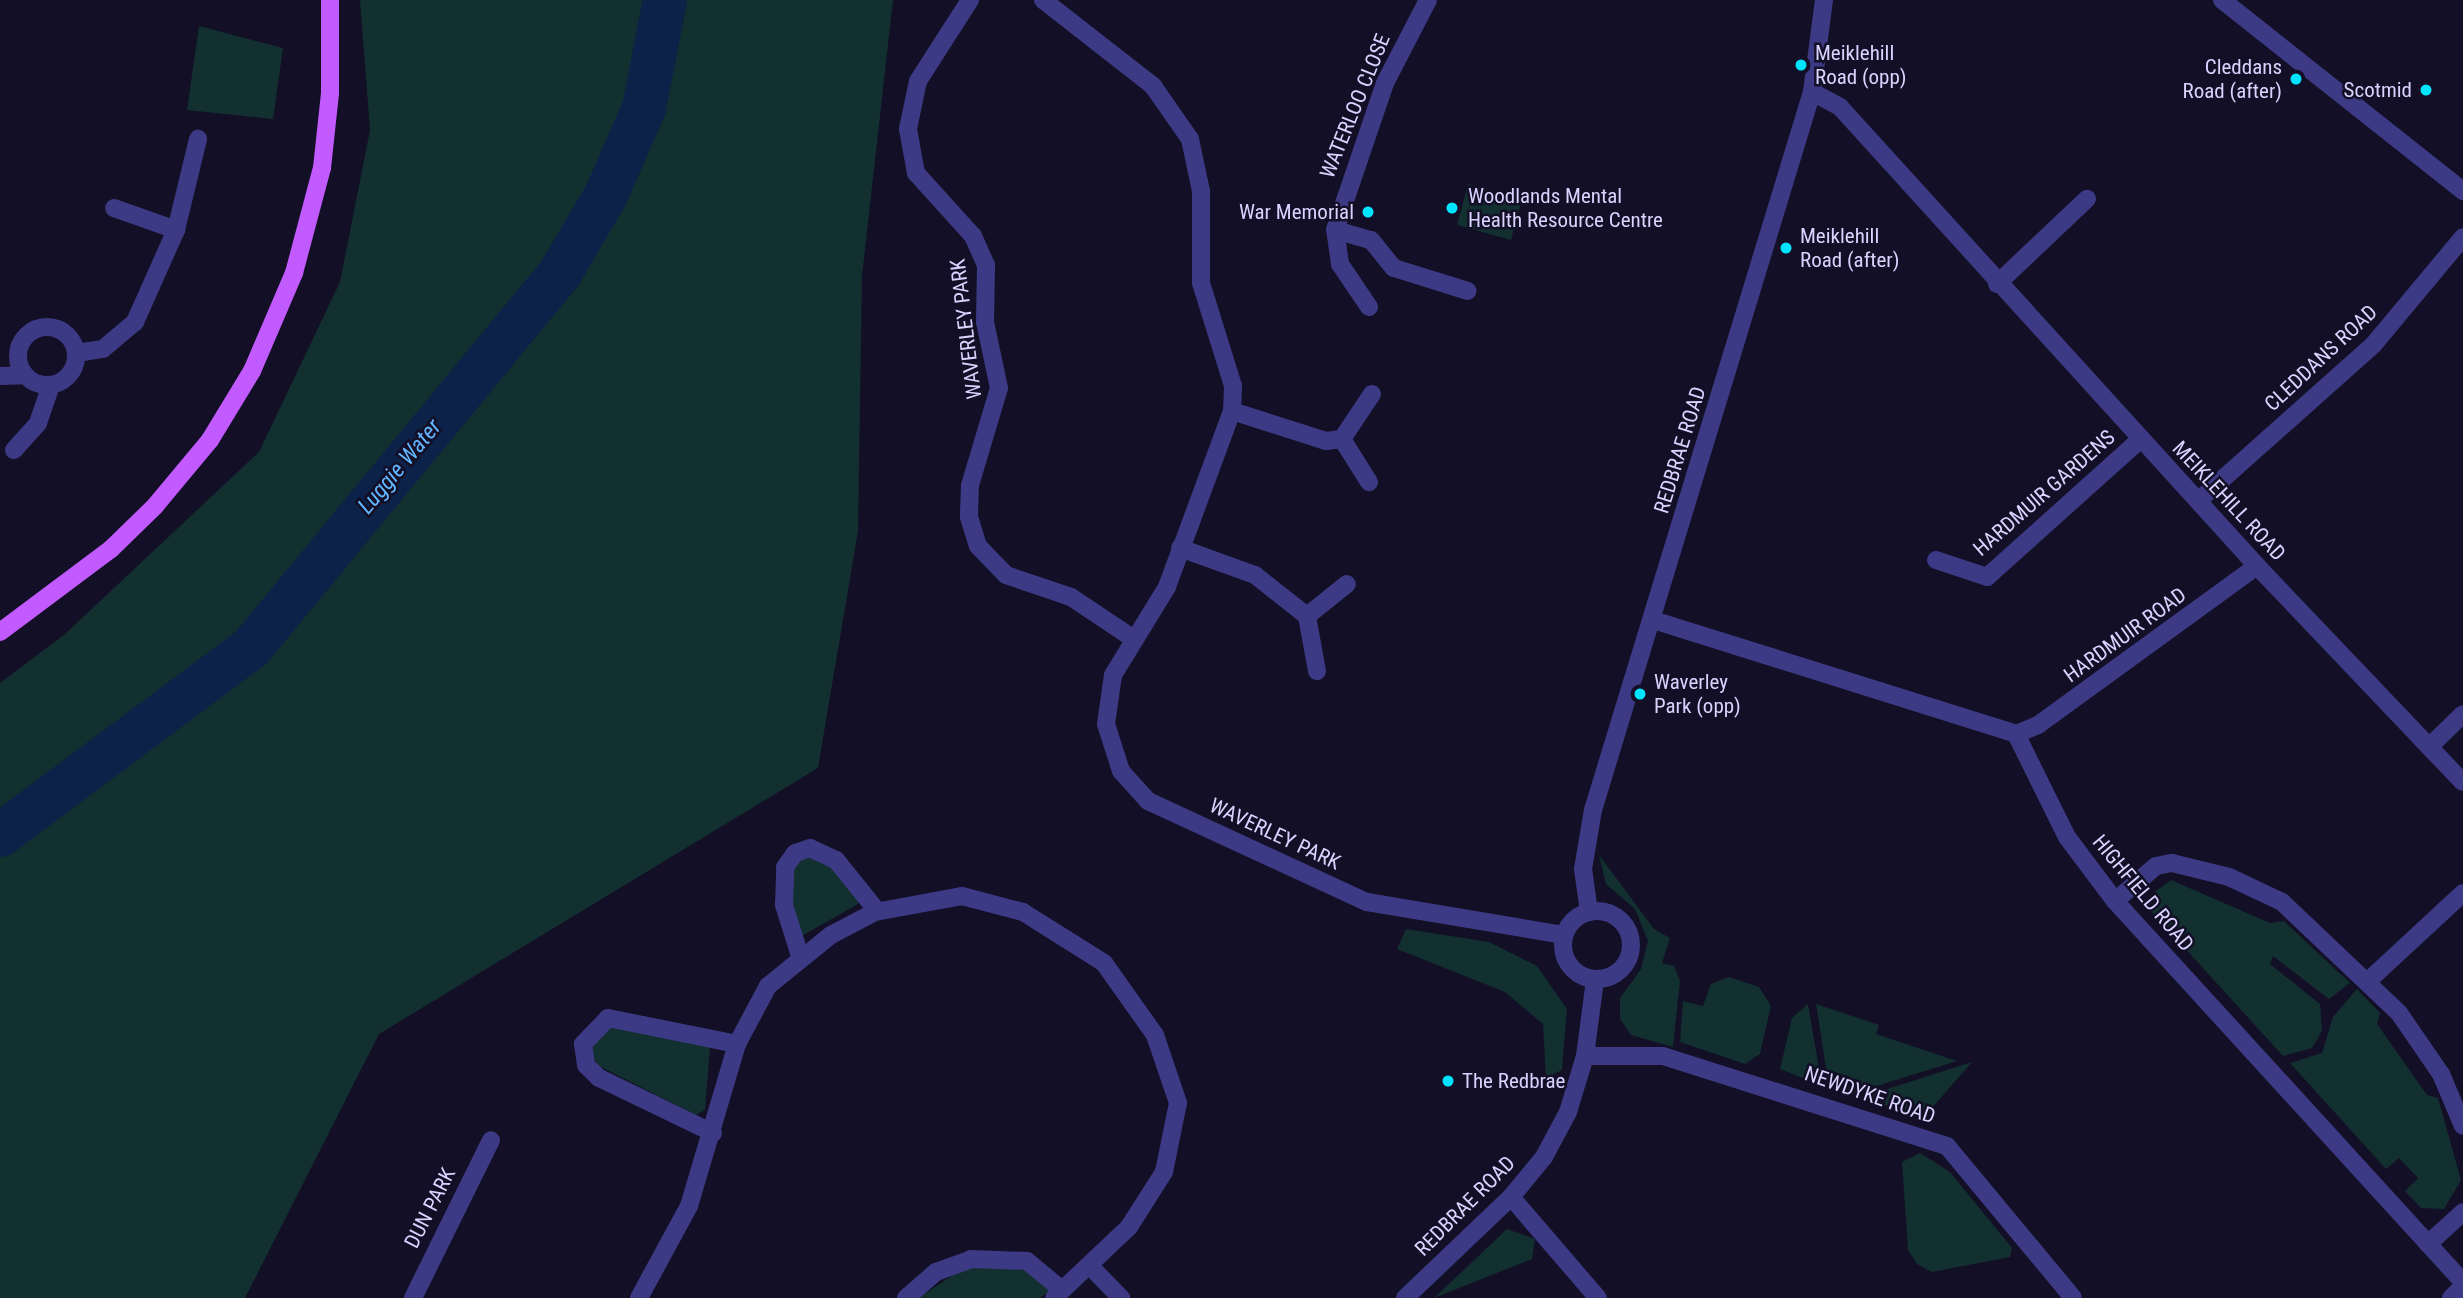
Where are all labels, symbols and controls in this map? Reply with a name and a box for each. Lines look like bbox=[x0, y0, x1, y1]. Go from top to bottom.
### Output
street label: WATERLOO CLOSE bbox=[1315, 30, 1395, 182]
place label: Meiklehill Road (opp) bbox=[1815, 40, 1907, 90]
place label: Cleddans Road (after) bbox=[2183, 54, 2282, 104]
marker: Meiklehill Road (opp) bbox=[1793, 57, 1809, 73]
marker: Cleddans Road (after) bbox=[2288, 71, 2304, 87]
place label: Scotmid bbox=[2344, 77, 2412, 103]
marker: Scotmid bbox=[2418, 82, 2434, 98]
place label: Woodlands Mental Health Resource Centre bbox=[1468, 183, 1663, 233]
marker: Woodlands Mental Health Resource Centre bbox=[1442, 198, 1462, 218]
place label: War Memorial bbox=[1239, 199, 1354, 225]
marker: War Memorial bbox=[1360, 204, 1376, 220]
place label: Meiklehill Road (after) bbox=[1800, 223, 1899, 273]
marker: Meiklehill Road (after) bbox=[1778, 240, 1794, 256]
street label: WAVERLEY PARK bbox=[945, 257, 987, 401]
street label: CLEDDANS ROAD bbox=[2260, 299, 2382, 417]
street label: REDBRAE ROAD bbox=[1649, 384, 1711, 516]
water label: Luggie Water bbox=[353, 414, 447, 520]
street label: HARDMUIR GARDENS bbox=[1968, 425, 2120, 561]
street label: MEIKLEHILL ROAD bbox=[2167, 436, 2291, 566]
street label: HARDMUIR ROAD bbox=[2059, 582, 2191, 688]
place label: Waverley Park (opp) bbox=[1654, 669, 1741, 719]
marker: Waverley Park (opp) bbox=[1632, 686, 1648, 702]
street label: WAVERLEY PARK bbox=[1206, 793, 1344, 875]
street label: HIGHFIELD ROAD bbox=[2087, 830, 2199, 956]
street label: NEWDYKE ROAD bbox=[1801, 1061, 1939, 1129]
place label: The Redbrae bbox=[1462, 1068, 1565, 1094]
marker: The Redbrae bbox=[1440, 1073, 1456, 1089]
street label: REDBRAE ROAD bbox=[1410, 1151, 1520, 1261]
street label: DUN PARK bbox=[399, 1164, 461, 1252]

